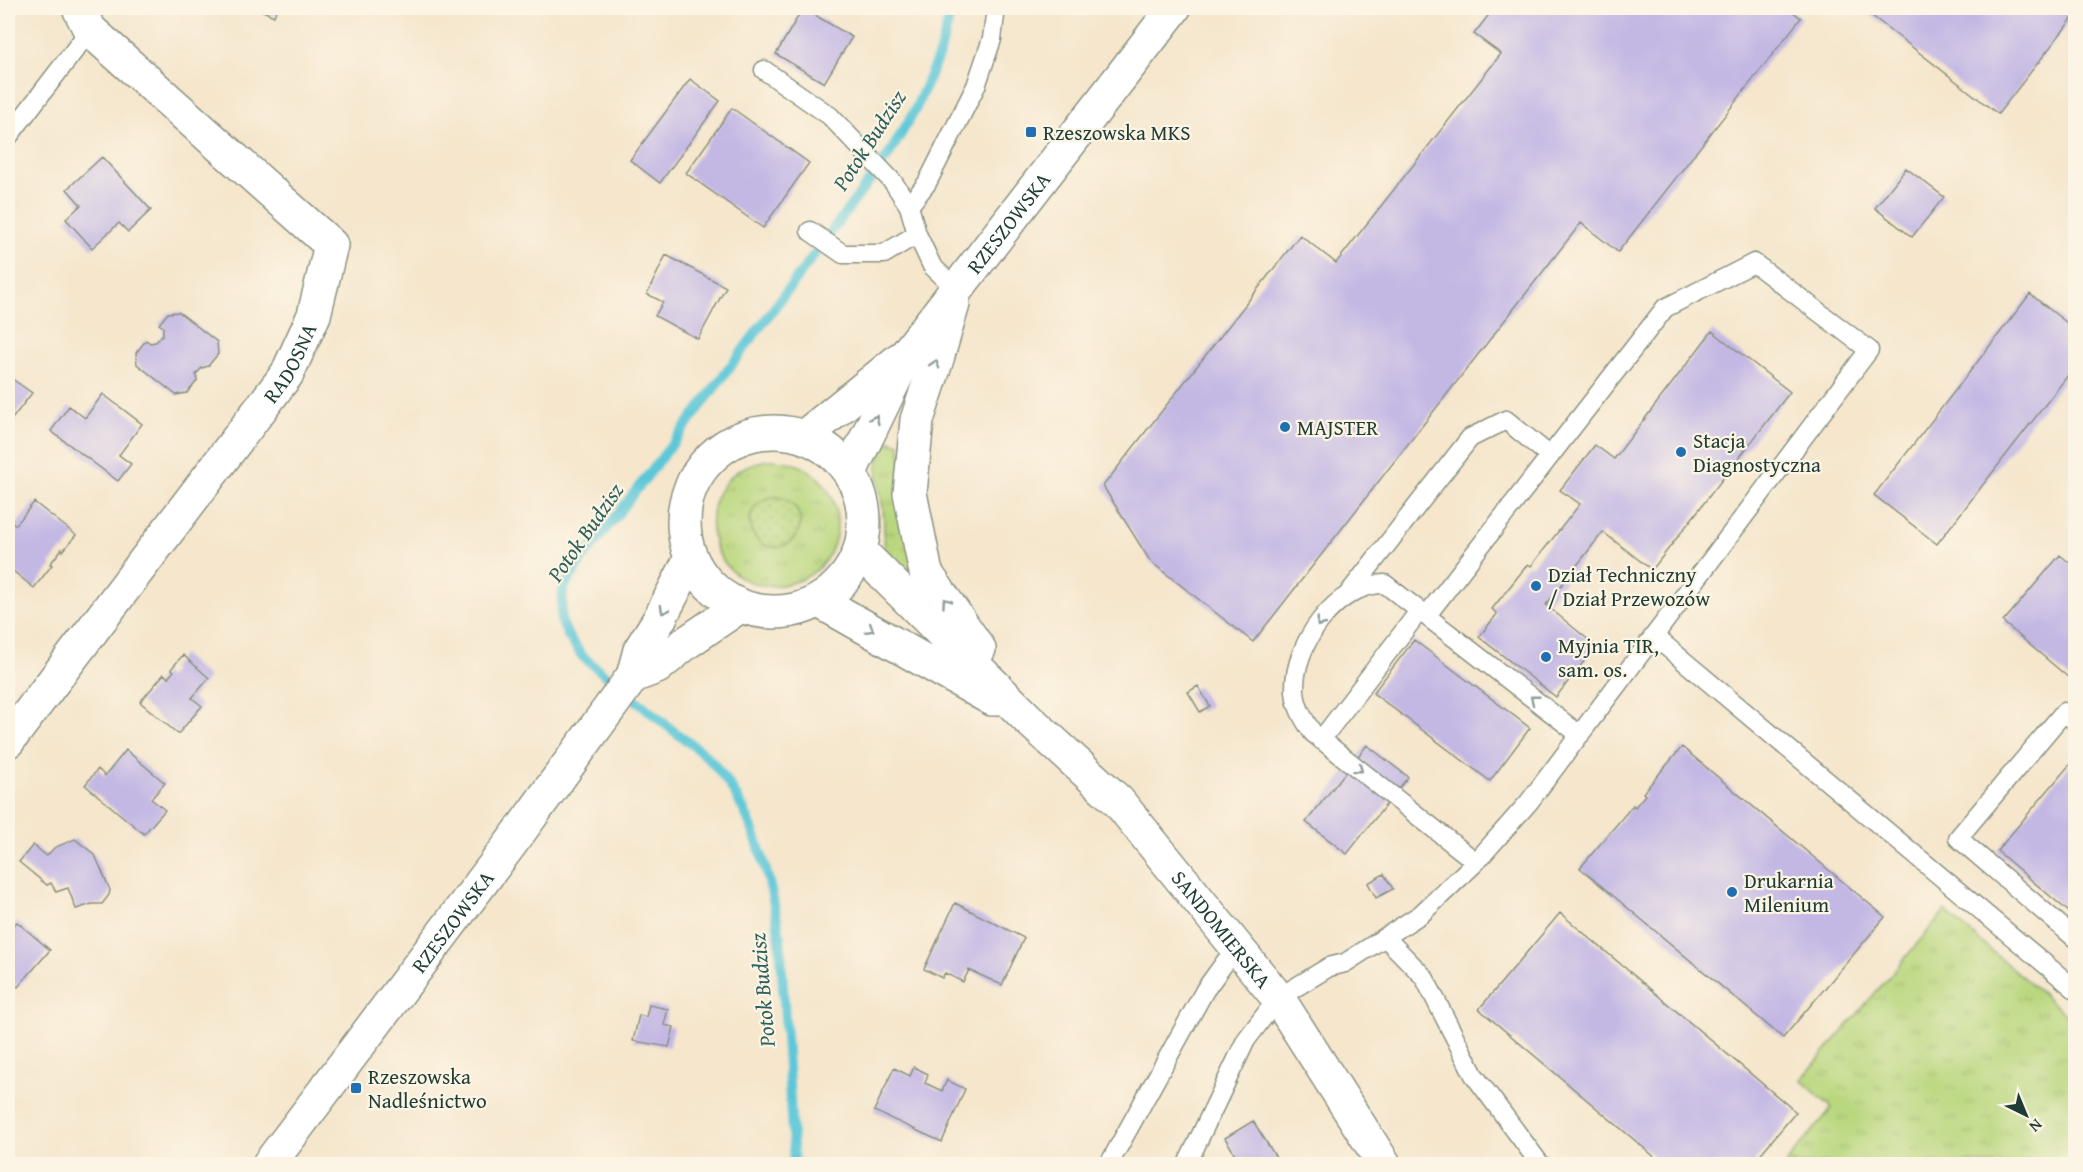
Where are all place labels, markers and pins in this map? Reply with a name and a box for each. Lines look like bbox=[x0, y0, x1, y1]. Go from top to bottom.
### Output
place label: Rzeszowska MKS bbox=[1043, 117, 1190, 148]
marker: Rzeszowska MKS bbox=[1024, 125, 1038, 139]
place label: MAJSTER bbox=[1297, 412, 1379, 443]
marker: MAJSTER bbox=[1278, 420, 1292, 434]
place label: Stacja Diagnostyczna bbox=[1693, 425, 1821, 480]
marker: Stacja Diagnostyczna bbox=[1674, 445, 1688, 459]
place label: Dział Techniczny / Dział Przewozów bbox=[1548, 559, 1710, 614]
marker: Dział Techniczny / Dział Przewozów bbox=[1529, 579, 1543, 593]
place label: Myjnia TIR, sam. os. bbox=[1558, 630, 1659, 685]
marker: Myjnia TIR, sam. os. bbox=[1539, 650, 1553, 664]
place label: Drukarnia Milenium bbox=[1744, 865, 1834, 920]
marker: Drukarnia Milenium bbox=[1725, 885, 1739, 899]
place label: Rzeszowska Nadleśnictwo bbox=[368, 1061, 487, 1116]
marker: Rzeszowska Nadleśnictwo bbox=[349, 1081, 363, 1095]

